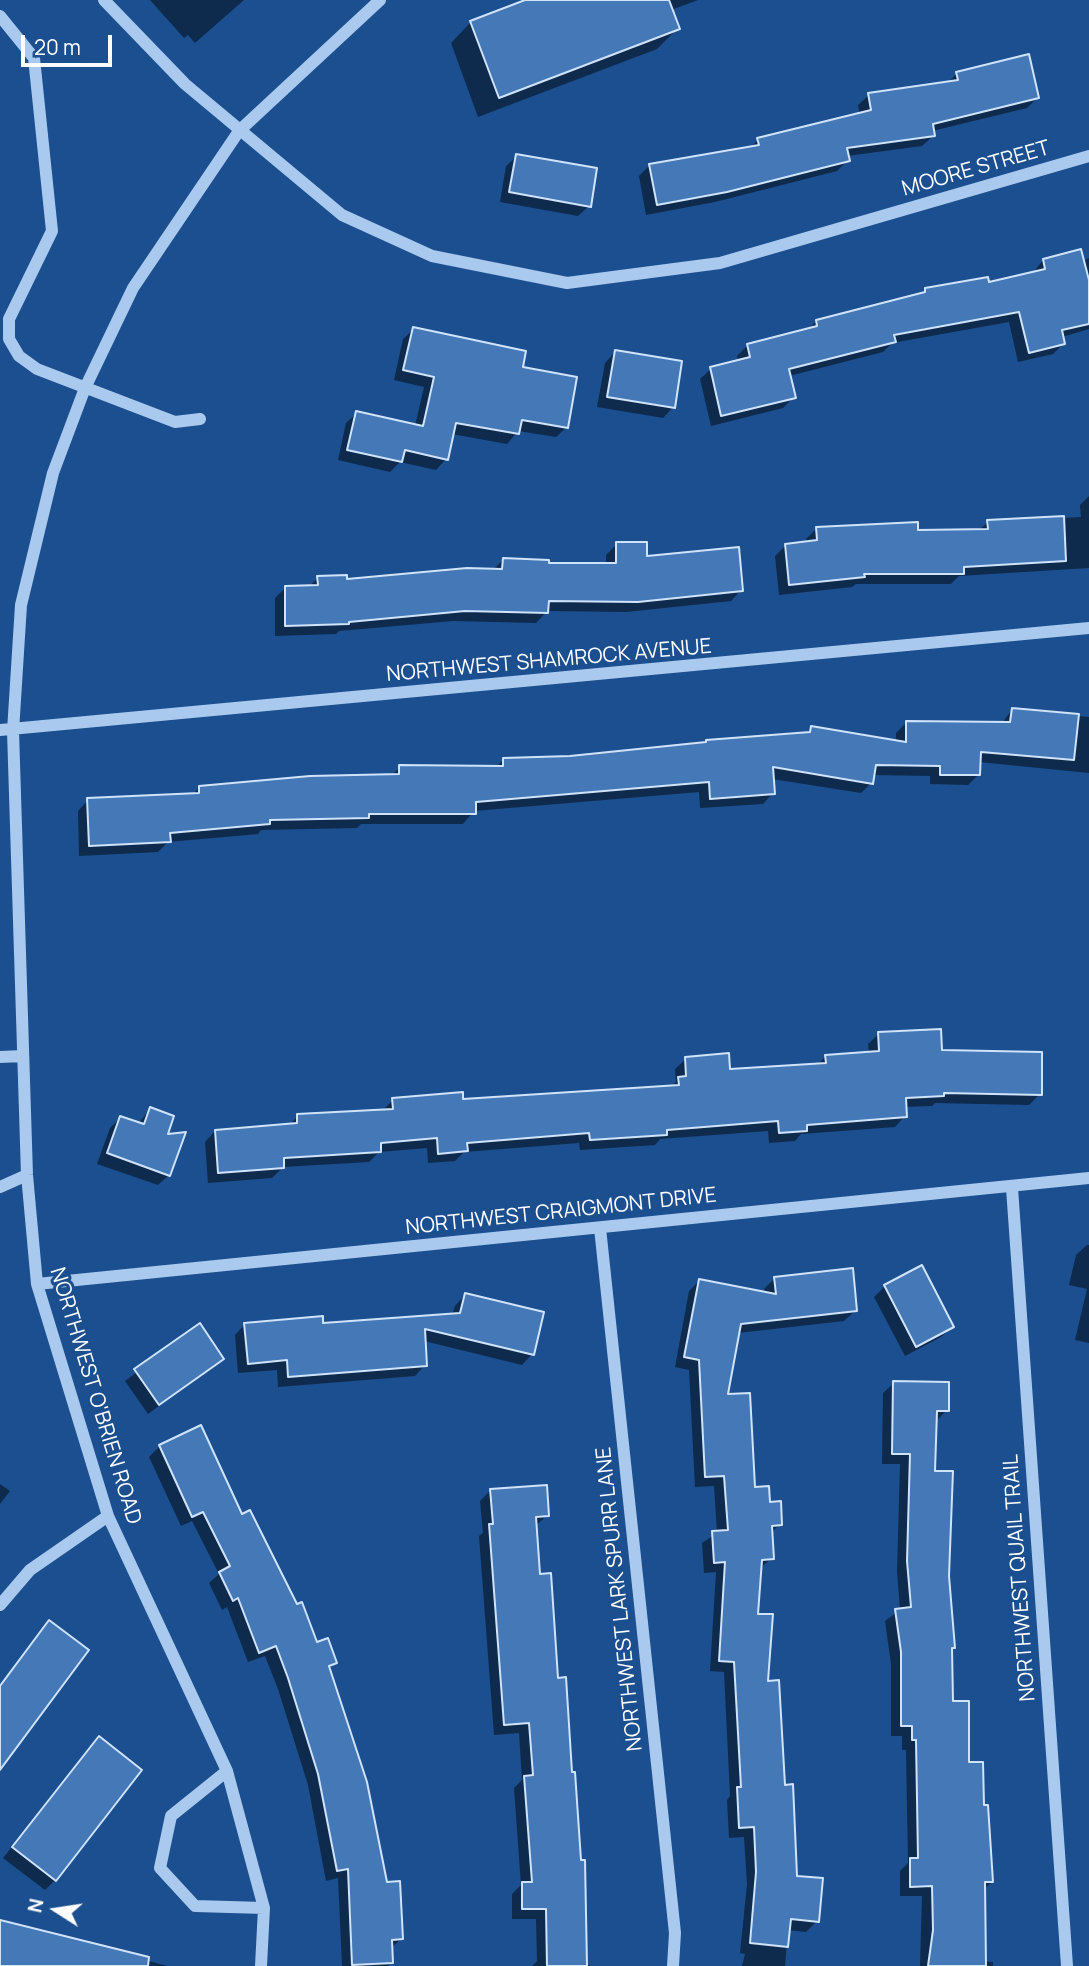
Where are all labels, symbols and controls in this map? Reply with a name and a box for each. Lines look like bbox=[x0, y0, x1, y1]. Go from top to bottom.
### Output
scale bar bbox=[24, 21, 116, 65]
text: 20 m bbox=[34, 33, 81, 61]
street label: MOORE STREET bbox=[899, 136, 1053, 202]
street label: NORTHWEST SHAMROCK AVENUE bbox=[385, 634, 713, 688]
street label: NORTHWEST CRAIGMONT DRIVE bbox=[404, 1183, 718, 1241]
street label: NORTHWEST O'BRIEN ROAD bbox=[44, 1265, 146, 1527]
street label: NORTHWEST LARK SPURR LANE bbox=[591, 1446, 649, 1752]
street label: NORTHWEST QUAIL TRAIL bbox=[999, 1454, 1041, 1702]
north arrow bbox=[21, 1875, 91, 1945]
text: N bbox=[21, 1896, 50, 1915]

